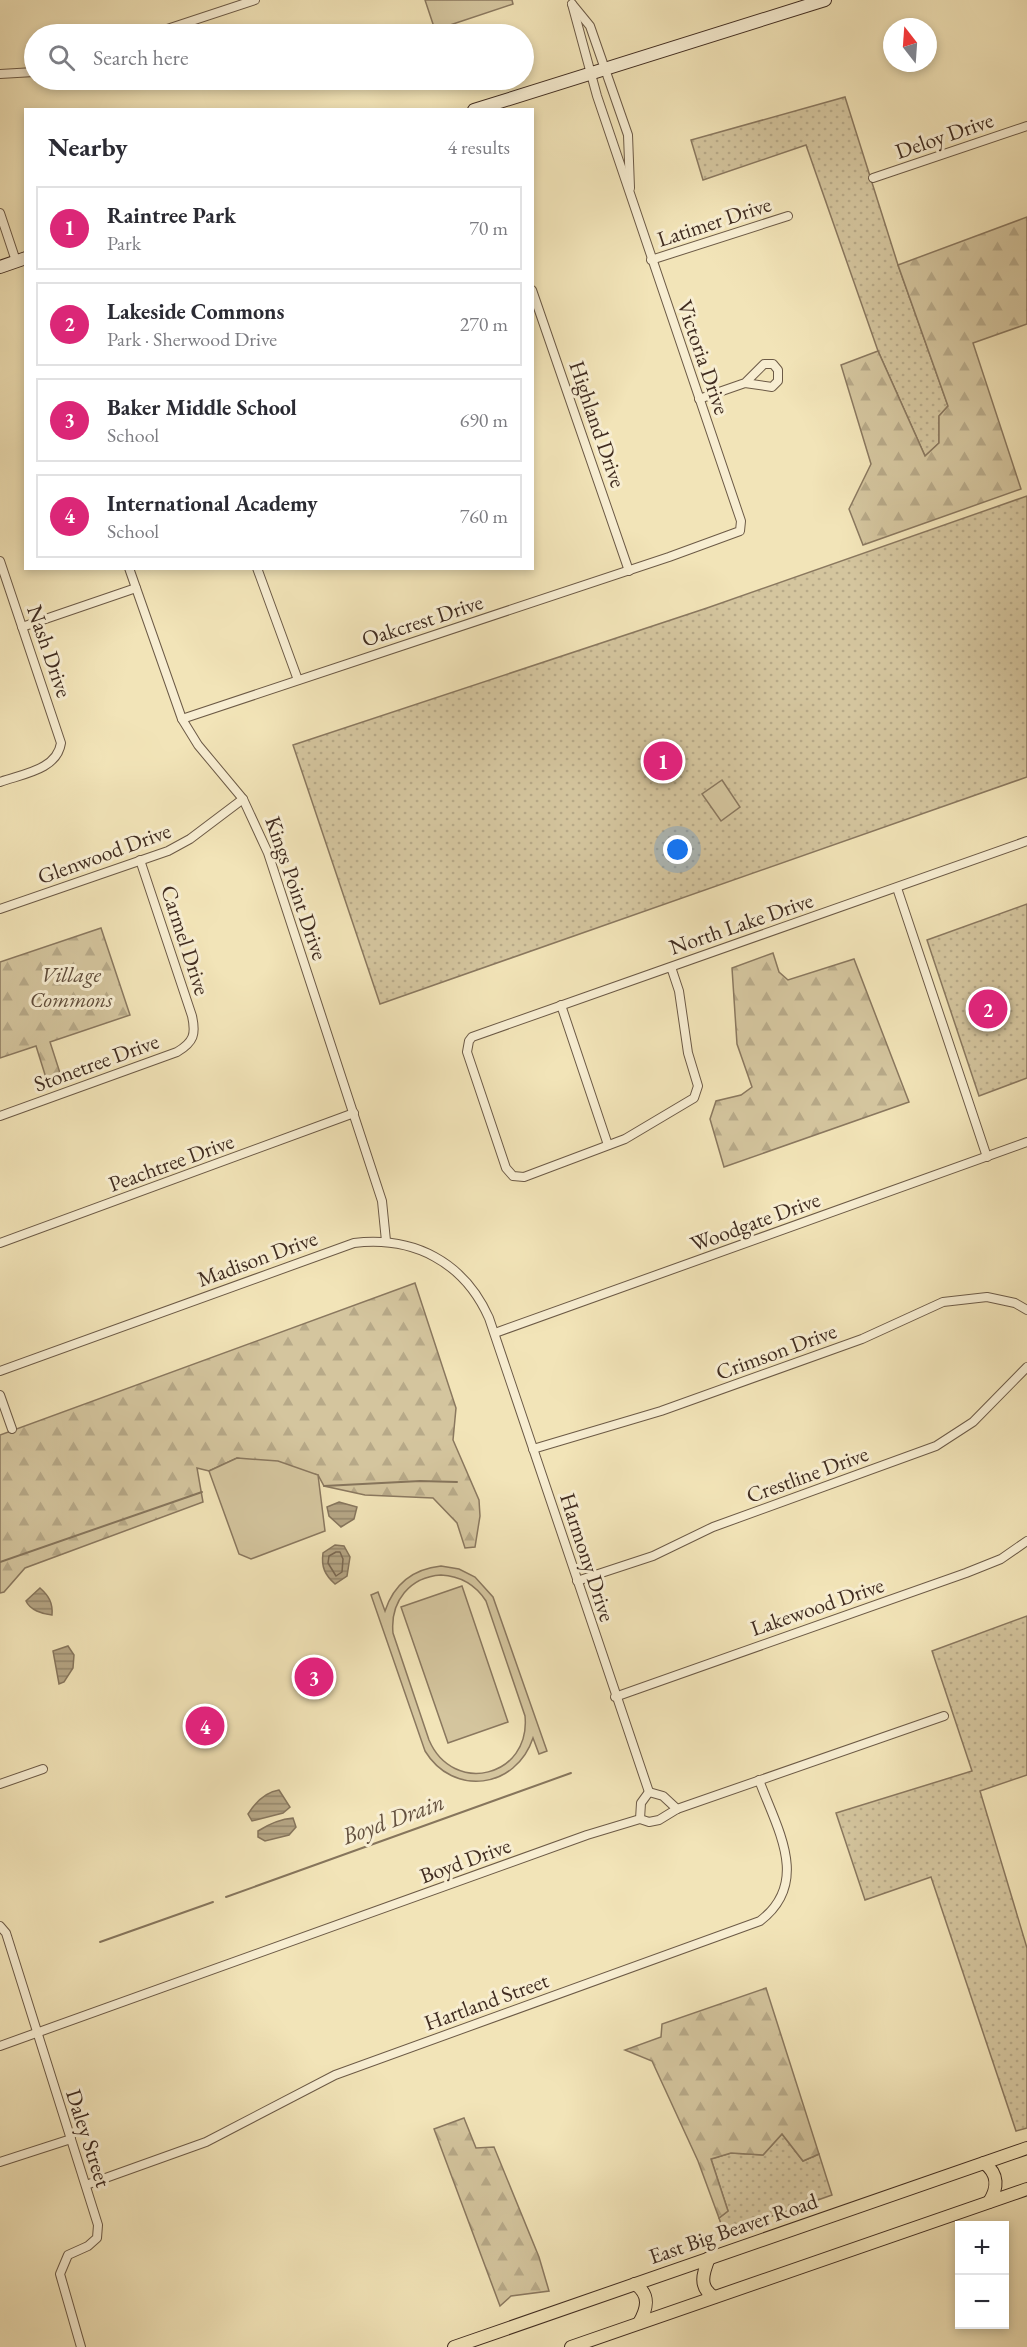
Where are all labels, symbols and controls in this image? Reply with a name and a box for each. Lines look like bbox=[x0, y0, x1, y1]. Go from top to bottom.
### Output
north arrow bbox=[883, 18, 937, 72]
search box bbox=[24, 24, 534, 90]
icon: search bbox=[45, 41, 78, 74]
text: Search here bbox=[93, 43, 188, 72]
street label: Deloy Drive bbox=[891, 105, 997, 166]
text: Nearby bbox=[48, 130, 128, 164]
text: 4 results bbox=[447, 134, 510, 160]
street label: Latimer Drive bbox=[653, 189, 775, 254]
text: Raintree Park bbox=[107, 201, 236, 230]
text: 1 bbox=[64, 215, 75, 241]
text: 70 m bbox=[469, 215, 508, 241]
text: Park bbox=[107, 230, 141, 256]
street label: Victoria Drive bbox=[670, 296, 737, 419]
text: Lakeside Commons bbox=[107, 297, 284, 326]
text: 2 bbox=[64, 311, 75, 337]
text: 270 m bbox=[460, 311, 508, 337]
text: Park · Sherwood Drive bbox=[107, 326, 277, 352]
street label: Highland Drive bbox=[562, 357, 633, 492]
text: Baker Middle School bbox=[107, 393, 297, 422]
text: 3 bbox=[64, 407, 75, 433]
text: 690 m bbox=[460, 407, 508, 433]
text: School bbox=[107, 422, 159, 448]
text: International Academy bbox=[107, 489, 318, 518]
text: 4 bbox=[64, 503, 75, 529]
text: 760 m bbox=[460, 503, 508, 529]
text: School bbox=[107, 518, 159, 544]
street label: Oakcrest Drive bbox=[358, 587, 487, 654]
street label: Nash Drive bbox=[20, 601, 79, 702]
pin: 1 bbox=[644, 738, 682, 783]
street label: Kings Point Drive bbox=[258, 812, 335, 964]
street label: Glenwood Drive bbox=[34, 816, 175, 891]
your location bbox=[663, 835, 692, 864]
street label: Carmel Drive bbox=[154, 881, 217, 999]
street label: North Lake Drive bbox=[665, 885, 817, 962]
park label: Village Commons bbox=[30, 960, 113, 1014]
pin: 2 bbox=[968, 986, 1008, 1032]
street label: Stonetree Drive bbox=[30, 1026, 163, 1098]
street label: Peachtree Drive bbox=[105, 1126, 238, 1199]
street label: Woodgate Drive bbox=[686, 1184, 824, 1258]
street label: Madison Drive bbox=[193, 1223, 322, 1294]
street label: Crimson Drive bbox=[712, 1316, 841, 1387]
street label: Crestline Drive bbox=[742, 1439, 873, 1510]
street label: Harmony Drive bbox=[553, 1489, 622, 1626]
street label: Lakewood Drive bbox=[747, 1570, 888, 1643]
pin: 3 bbox=[294, 1654, 334, 1700]
pin: 4 bbox=[186, 1704, 224, 1748]
water label: Boyd Drain bbox=[337, 1786, 448, 1852]
street label: Boyd Drive bbox=[416, 1830, 515, 1890]
street label: Hartland Street bbox=[420, 1966, 552, 2037]
street label: Daley Street bbox=[59, 2085, 118, 2191]
street label: East Big Beaver Road bbox=[645, 2186, 822, 2271]
map controls bbox=[955, 2221, 1009, 2329]
button: + bbox=[955, 2221, 1009, 2275]
button: − bbox=[955, 2275, 1009, 2329]

